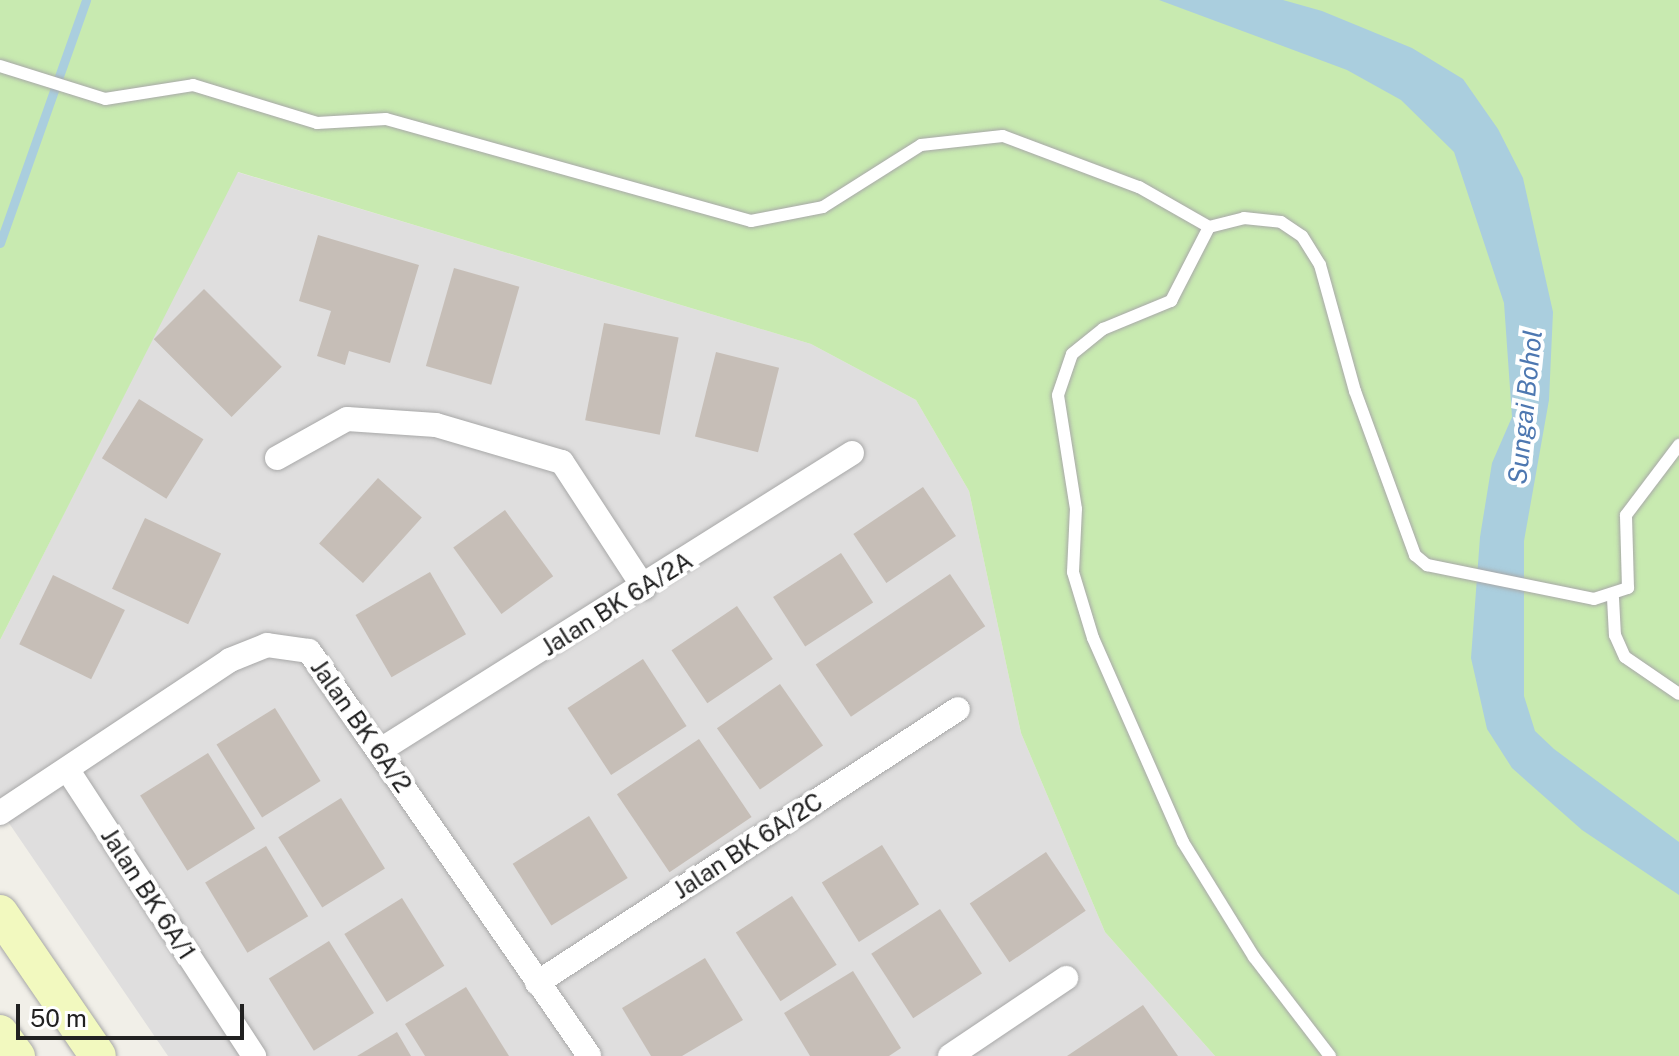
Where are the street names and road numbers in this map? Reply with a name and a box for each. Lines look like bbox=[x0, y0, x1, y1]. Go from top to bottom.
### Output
street label: Jalan BK 6A/2A bbox=[536, 546, 698, 662]
street label: Jalan BK 6A/2 bbox=[305, 654, 417, 798]
street label: Jalan BK 6A/2C bbox=[668, 787, 828, 905]
street label: Jalan BK 6A/1 bbox=[95, 823, 201, 965]

